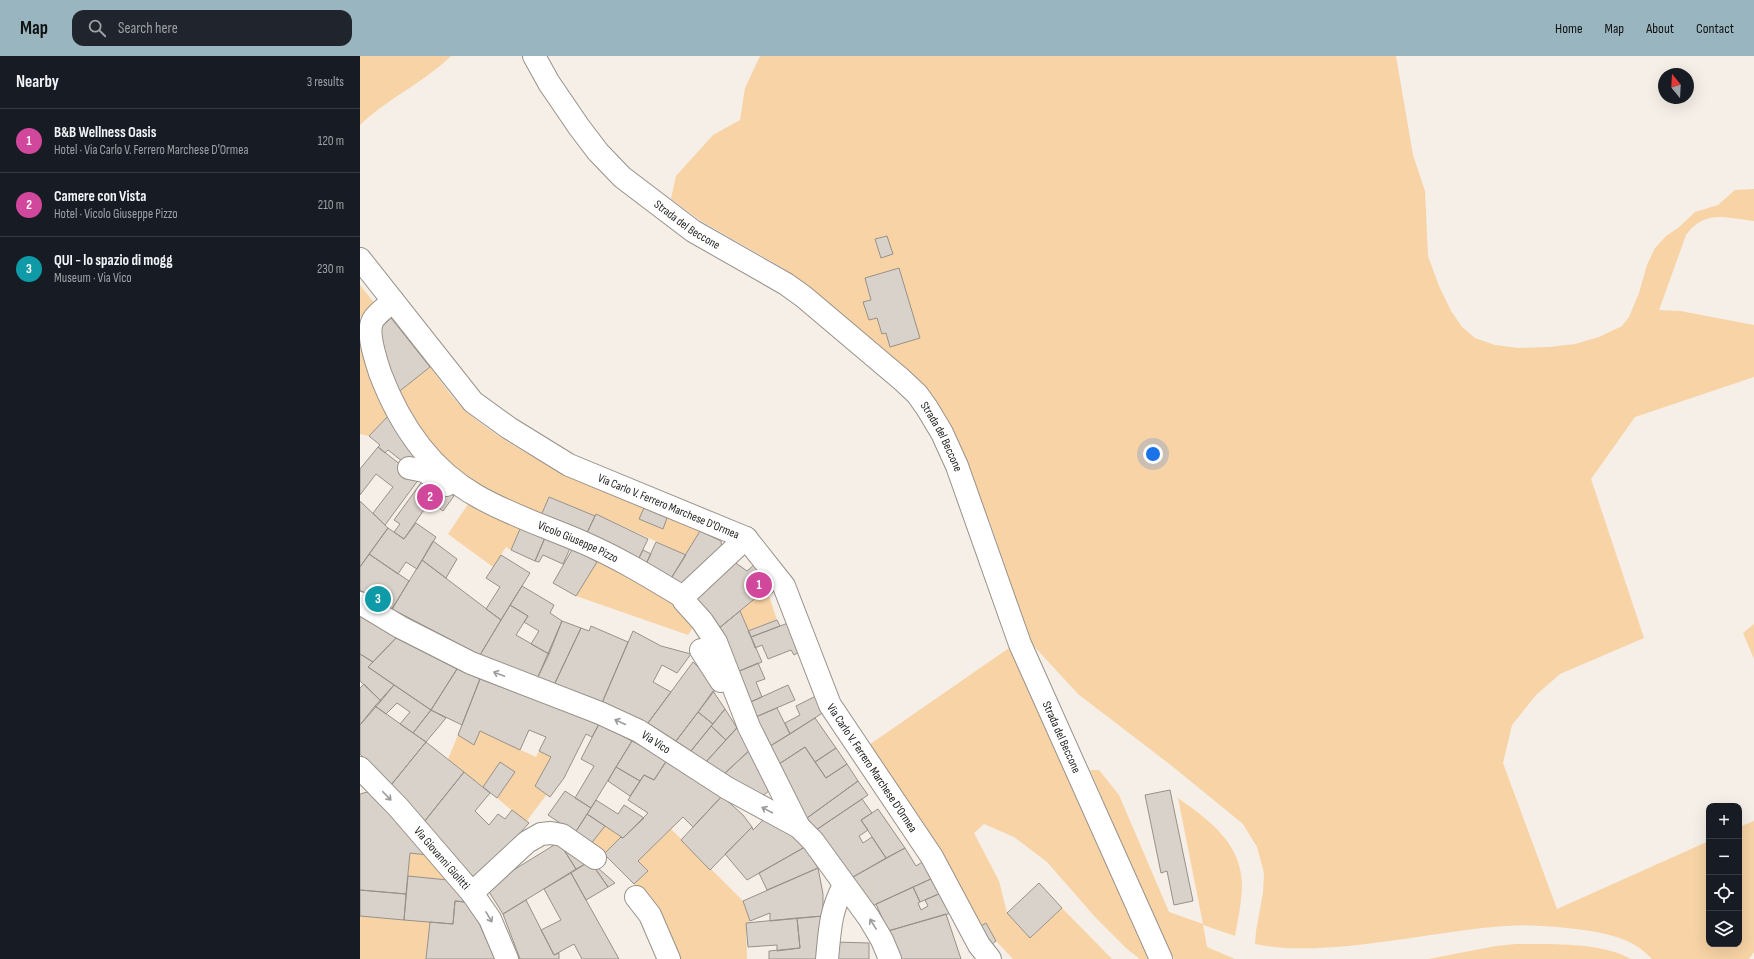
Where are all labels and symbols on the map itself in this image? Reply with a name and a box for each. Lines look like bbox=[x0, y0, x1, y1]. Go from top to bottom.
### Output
north arrow bbox=[1658, 68, 1694, 104]
street label: Strada del Beccone bbox=[651, 197, 723, 253]
street label: Strada del Beccone bbox=[917, 399, 965, 474]
your location bbox=[1143, 444, 1163, 464]
street label: Via Carlo V. Ferrero Marchese D'Ormea bbox=[595, 471, 742, 543]
pin: 2 bbox=[417, 482, 443, 512]
street label: Vicolo Giuseppe Pizzo bbox=[535, 518, 621, 566]
pin: 1 bbox=[746, 570, 772, 600]
pin: 3 bbox=[365, 584, 391, 614]
one-way arrow bbox=[493, 670, 505, 678]
street label: Strada del Beccone bbox=[1039, 699, 1084, 776]
street label: Via Carlo V. Ferrero Marchese D'Ormea bbox=[823, 701, 920, 836]
one-way arrow bbox=[614, 718, 626, 725]
street label: Via Vico bbox=[639, 728, 673, 757]
one-way arrow bbox=[382, 791, 392, 801]
one-way arrow bbox=[761, 806, 773, 814]
street label: Via Giovanni Giolitti bbox=[410, 824, 473, 893]
one-way arrow bbox=[485, 911, 493, 923]
one-way arrow bbox=[868, 918, 876, 930]

